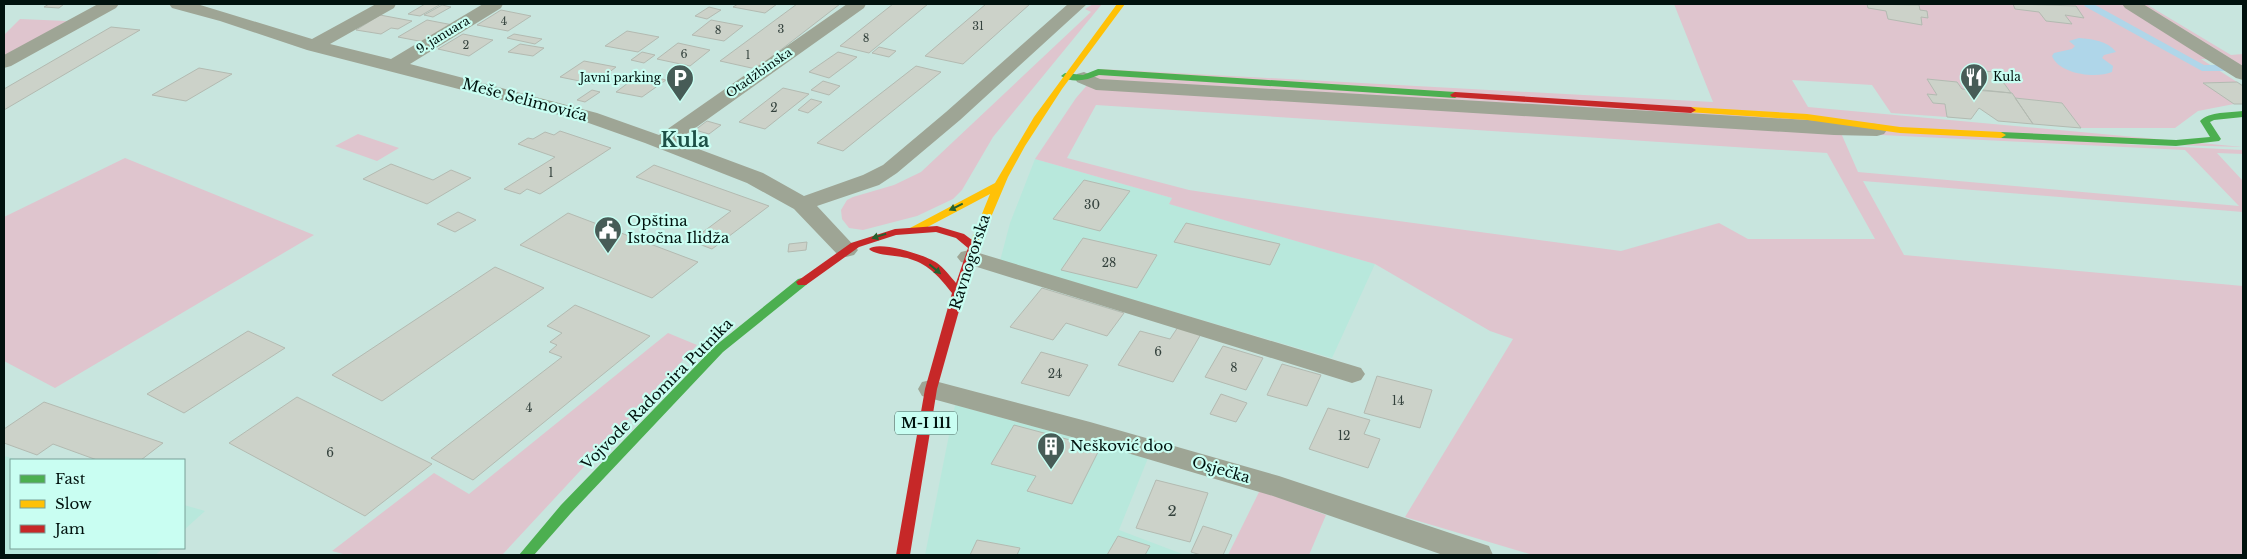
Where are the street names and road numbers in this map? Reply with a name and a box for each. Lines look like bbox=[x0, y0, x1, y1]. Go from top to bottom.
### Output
street label: 9. januara bbox=[413, 13, 472, 56]
street label: Otadžbinska bbox=[723, 44, 795, 101]
street label: Meše Selimovića bbox=[460, 74, 590, 126]
street label: Ravnogorska bbox=[945, 211, 994, 312]
street label: Vojvode Radomira Putnika bbox=[576, 313, 737, 474]
road number: M-I 111 bbox=[895, 412, 957, 434]
street label: Osječka bbox=[1190, 452, 1253, 487]

